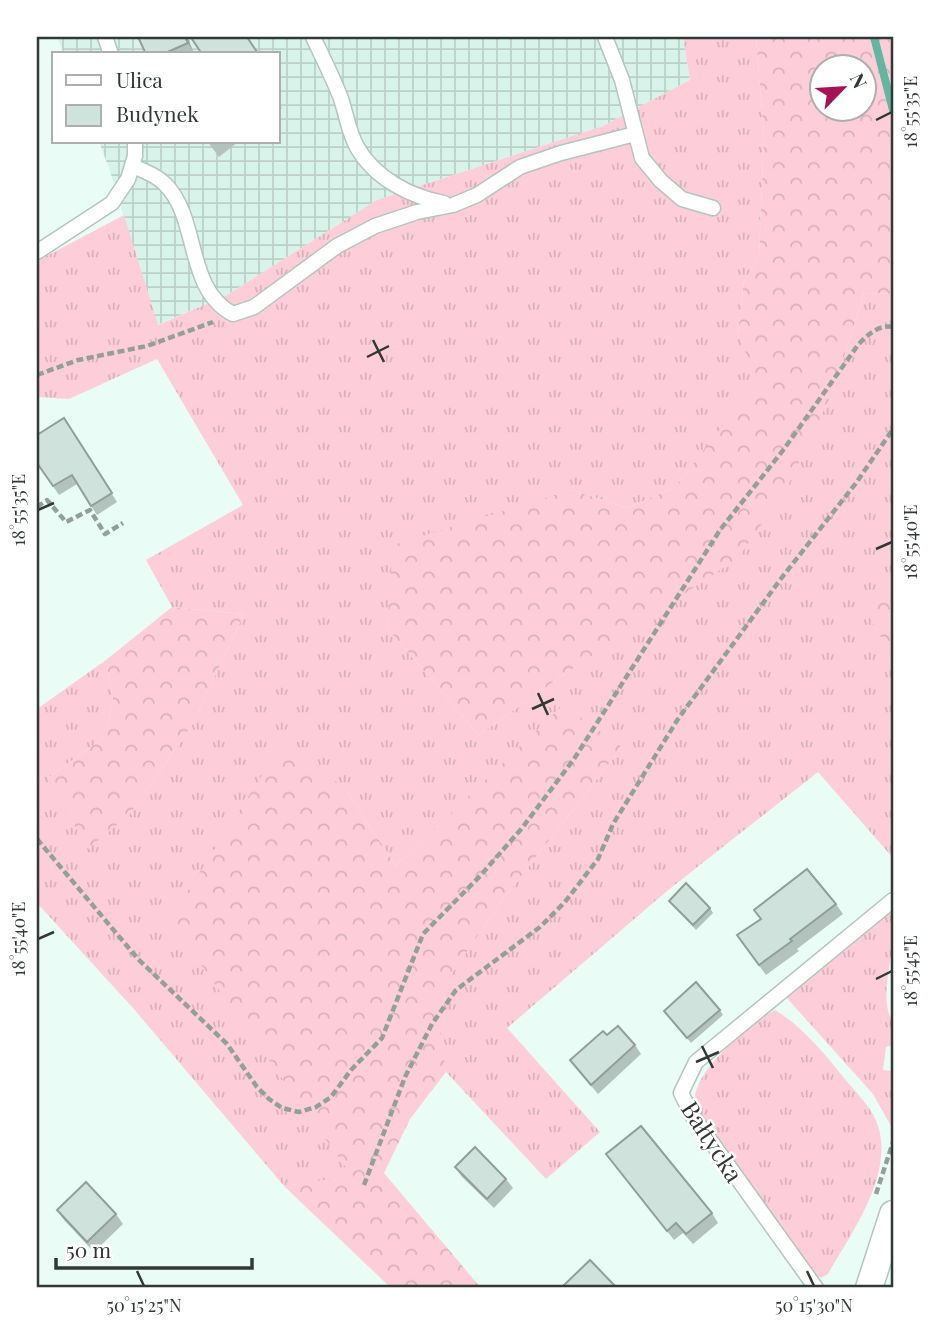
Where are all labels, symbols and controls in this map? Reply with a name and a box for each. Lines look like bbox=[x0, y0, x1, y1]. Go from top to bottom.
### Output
legend bbox=[52, 52, 280, 144]
north arrow bbox=[808, 52, 878, 122]
text: Ulica bbox=[116, 65, 163, 93]
text: N bbox=[845, 69, 874, 92]
text: 18°55'35"E bbox=[898, 76, 922, 148]
text: Budynek bbox=[116, 99, 199, 127]
text: 18°55'35"E bbox=[6, 474, 30, 546]
text: 18°55'40"E bbox=[898, 505, 922, 579]
text: 18°55'40"E bbox=[6, 902, 30, 976]
text: 18°55'45"E bbox=[898, 935, 922, 1007]
street label: Bałtycka bbox=[675, 1094, 751, 1188]
scale bar bbox=[56, 1227, 252, 1271]
text: 50 m bbox=[66, 1235, 112, 1263]
text: 50°15'25"N bbox=[106, 1293, 182, 1317]
text: 50°15'30"N bbox=[775, 1293, 853, 1317]

